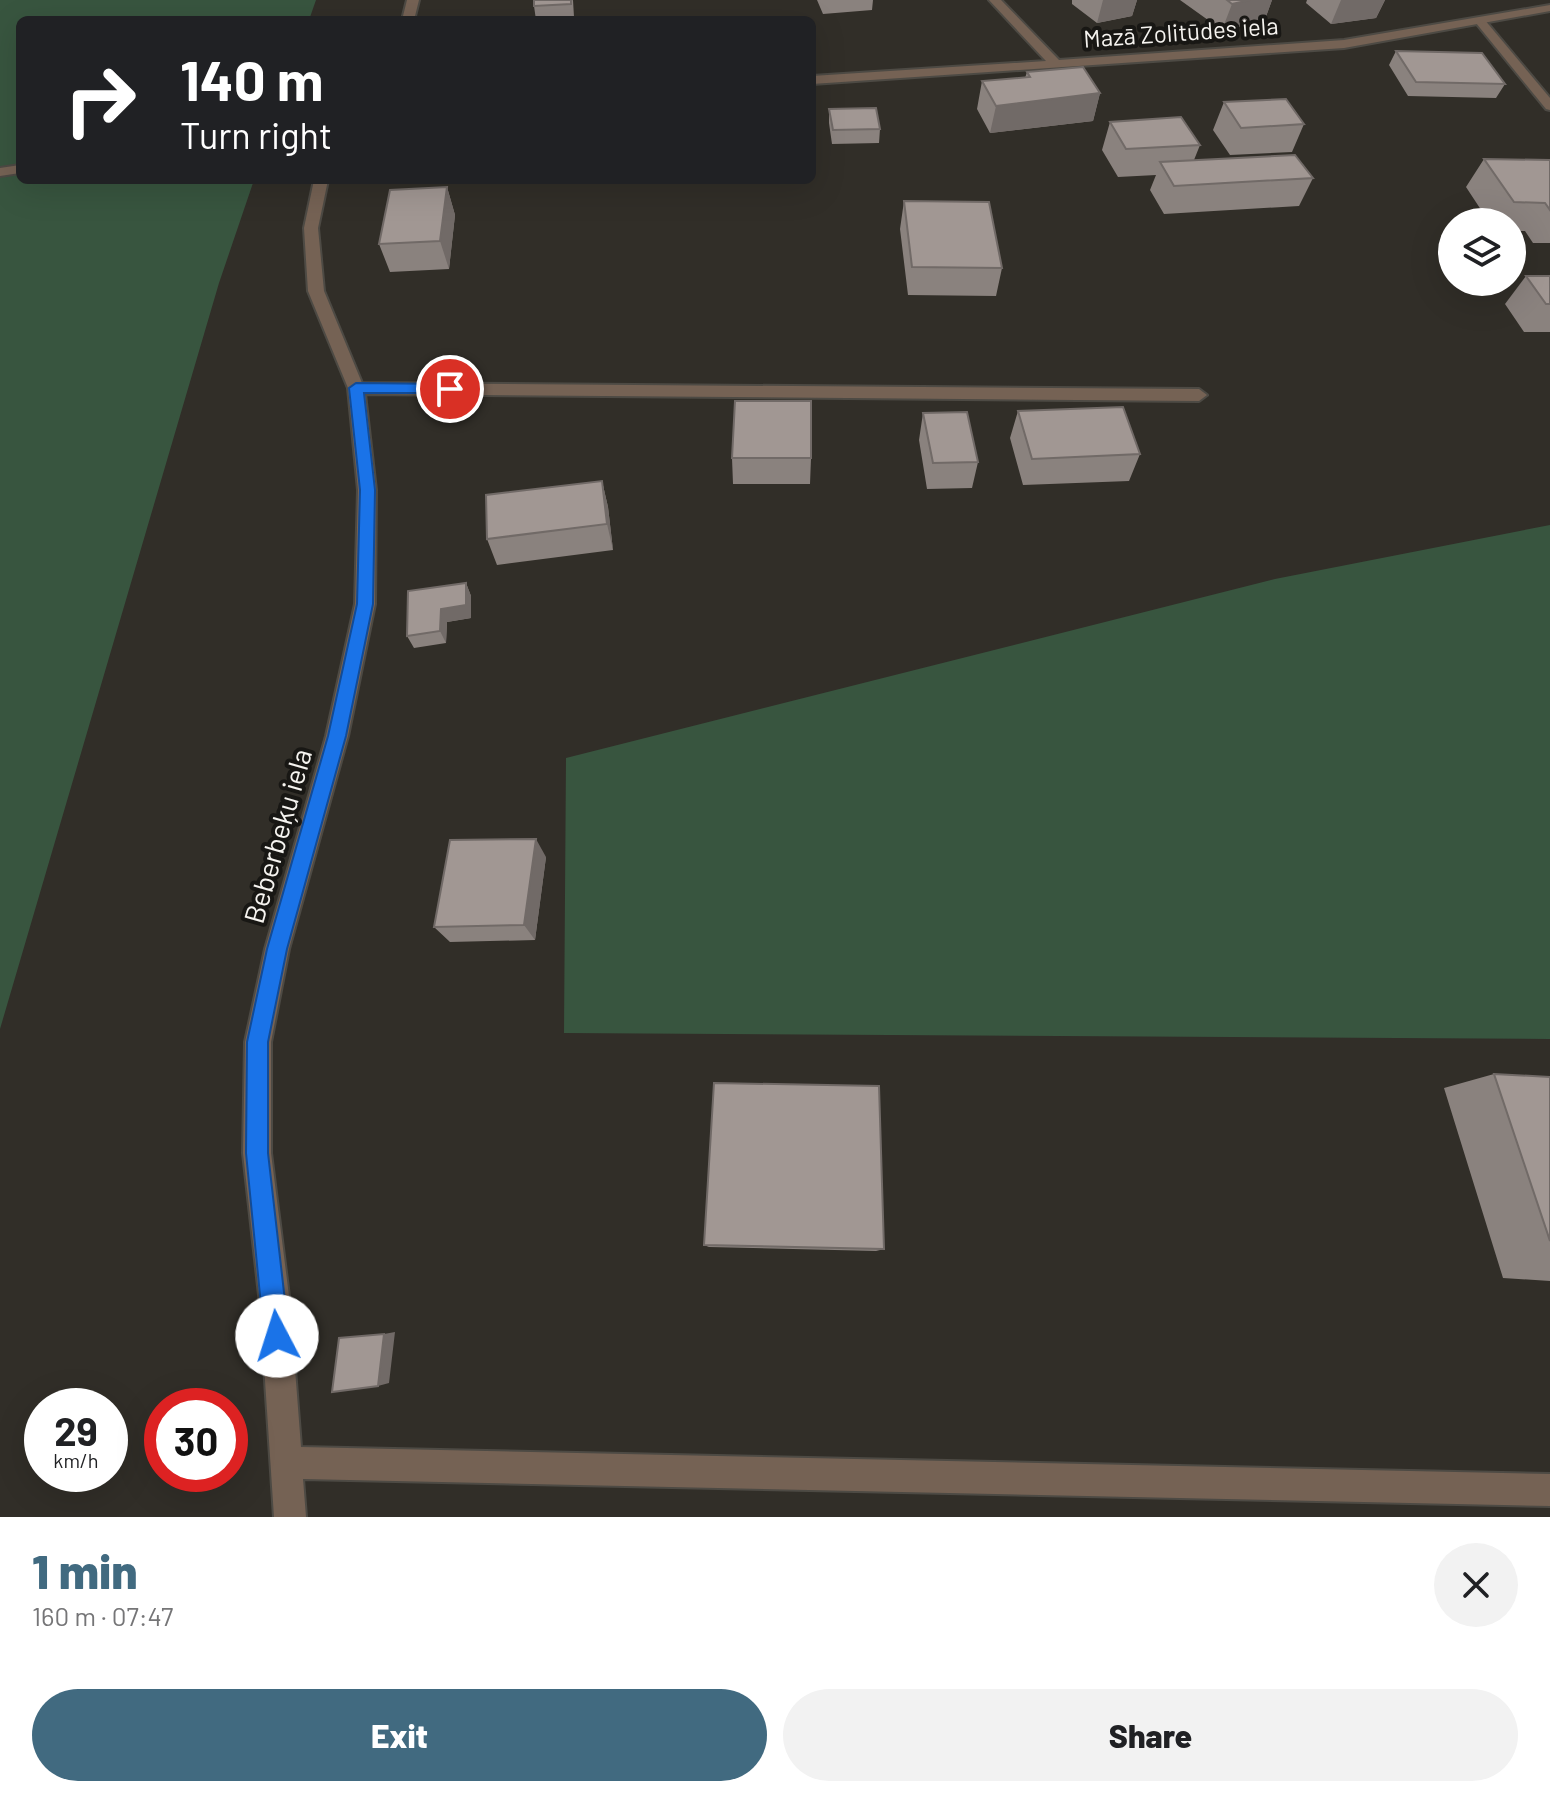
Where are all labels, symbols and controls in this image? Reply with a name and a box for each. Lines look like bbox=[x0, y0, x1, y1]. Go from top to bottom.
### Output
street label: Mazā Zolitūdes iela bbox=[1082, 10, 1279, 53]
text: 140 m bbox=[180, 45, 324, 112]
icon: right bbox=[48, 48, 152, 152]
text: Turn right bbox=[180, 113, 332, 156]
map controls bbox=[1438, 208, 1526, 296]
button: layers bbox=[1438, 208, 1526, 296]
pin bbox=[416, 355, 484, 423]
icon: arrive bbox=[428, 367, 472, 411]
street label: Beberbeķu iela bbox=[236, 744, 318, 927]
position arrow bbox=[235, 1294, 319, 1378]
speed limit sign: 30 bbox=[144, 1388, 248, 1492]
text: 29 bbox=[54, 1406, 98, 1454]
text: km/h bbox=[53, 1448, 99, 1472]
text: 1 min bbox=[32, 1541, 138, 1599]
button: close bbox=[1434, 1543, 1518, 1627]
text: 160 m · 07:47 bbox=[32, 1600, 173, 1631]
button: Exit bbox=[32, 1689, 767, 1781]
button: Share bbox=[783, 1689, 1518, 1781]

